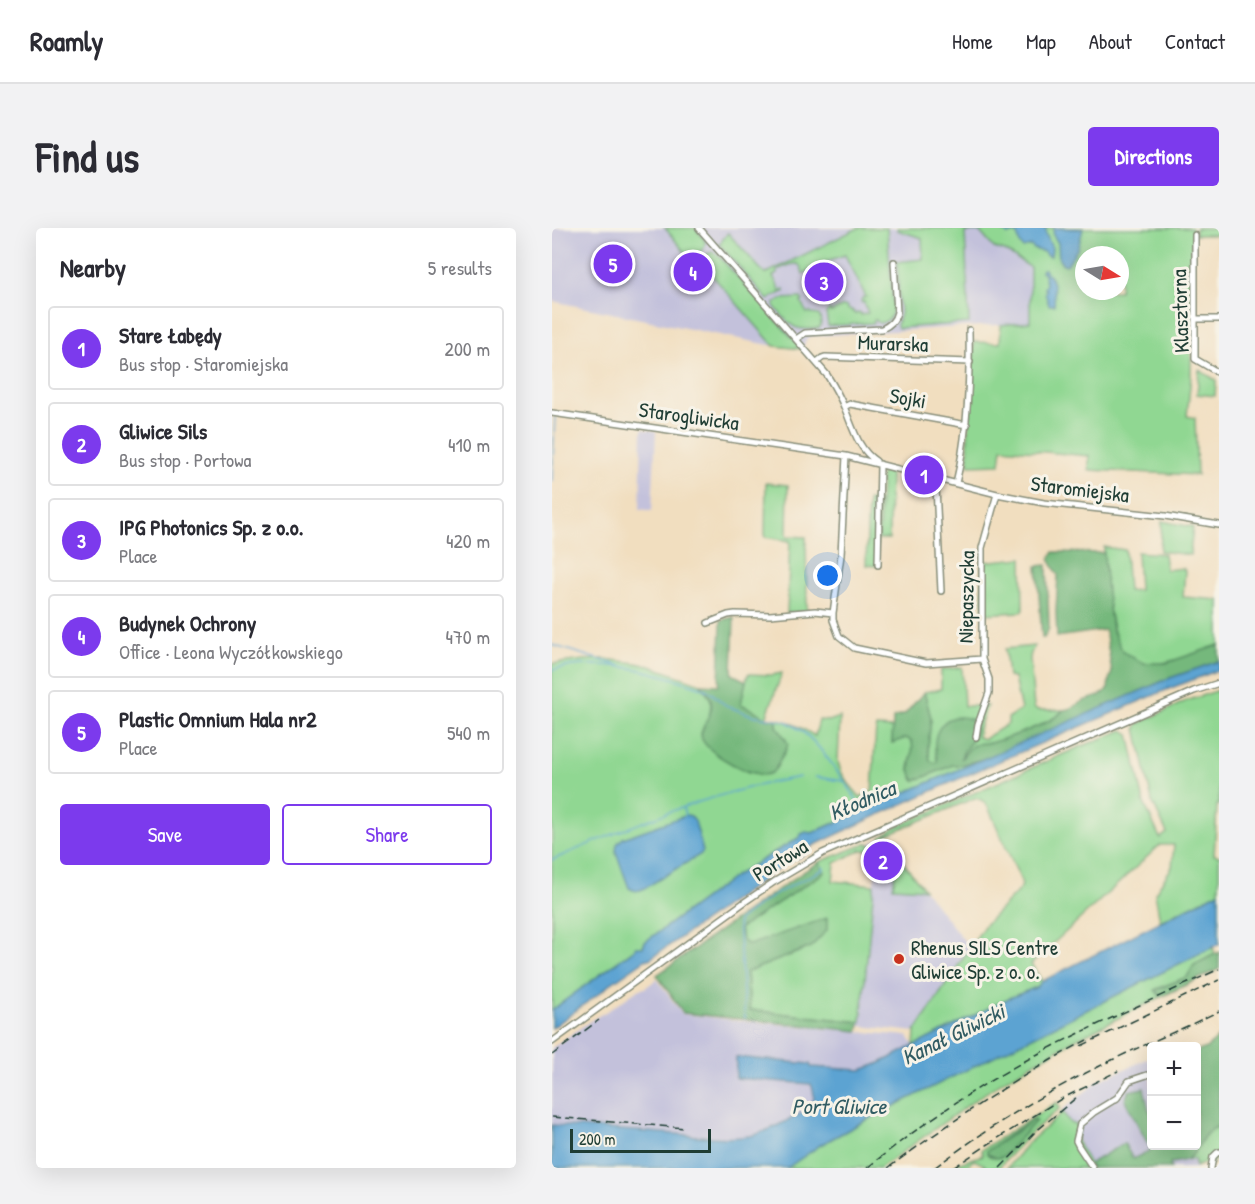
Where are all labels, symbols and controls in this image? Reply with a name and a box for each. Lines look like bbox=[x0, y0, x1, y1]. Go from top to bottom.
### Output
text: Roamly bbox=[30, 22, 103, 60]
text: Home bbox=[952, 27, 993, 56]
text: Map bbox=[1026, 27, 1056, 56]
text: About bbox=[1089, 27, 1132, 56]
text: Contact bbox=[1165, 27, 1225, 56]
button: Directions bbox=[1088, 127, 1219, 186]
text: Find us bbox=[36, 128, 139, 185]
pin: 5 bbox=[594, 242, 632, 286]
north arrow bbox=[1075, 246, 1129, 300]
text: Nearby bbox=[60, 250, 126, 285]
pin: 4 bbox=[674, 250, 712, 294]
text: 5 results bbox=[428, 254, 492, 281]
pin: 3 bbox=[804, 260, 844, 304]
street label: Klasztorna bbox=[1164, 269, 1196, 353]
text: Stare Łabędy bbox=[119, 320, 222, 350]
street label: Murarska bbox=[857, 327, 929, 359]
text: 1 bbox=[78, 335, 85, 362]
text: 200 m bbox=[445, 335, 490, 362]
text: Bus stop · Staromiejska bbox=[119, 350, 288, 377]
street label: Sojki bbox=[888, 381, 928, 415]
street label: Starogliwicka bbox=[637, 395, 741, 437]
text: Gliwice Sils bbox=[119, 416, 207, 446]
text: 2 bbox=[77, 431, 86, 458]
text: 410 m bbox=[448, 431, 490, 458]
text: Bus stop · Portowa bbox=[119, 446, 251, 473]
pin: 1 bbox=[904, 452, 944, 498]
street label: Staromiejska bbox=[1029, 469, 1131, 509]
text: IPG Photonics Sp. z o.o. bbox=[119, 512, 303, 542]
text: 3 bbox=[77, 527, 86, 554]
text: 420 m bbox=[446, 527, 490, 554]
text: Place bbox=[119, 542, 158, 569]
street label: Niepaszycka bbox=[951, 550, 981, 644]
your location bbox=[813, 561, 842, 590]
text: Budynek Ochrony bbox=[119, 608, 256, 638]
text: 4 bbox=[78, 623, 85, 650]
text: 470 m bbox=[445, 623, 490, 650]
text: Office · Leona Wyczółkowskiego bbox=[119, 638, 343, 665]
text: Plastic Omnium Hala nr2 bbox=[119, 704, 317, 734]
text: 5 bbox=[77, 719, 86, 746]
text: 540 m bbox=[447, 719, 490, 746]
text: Place bbox=[119, 734, 158, 761]
water label: Kłodnica bbox=[824, 772, 902, 827]
button: Save bbox=[60, 804, 270, 865]
button: Share bbox=[282, 804, 492, 865]
street label: Portowa bbox=[747, 832, 813, 888]
pin: 2 bbox=[864, 838, 902, 884]
place label: Rhenus SILS Centre Gliwice Sp. z o. o. bbox=[911, 933, 1058, 986]
marker: Rhenus SILS Centre Gliwice Sp. z o. o. bbox=[892, 952, 906, 966]
water label: Kanał Gliwicki bbox=[896, 995, 1011, 1072]
map controls bbox=[1147, 1042, 1201, 1150]
button: + bbox=[1147, 1042, 1201, 1096]
water label: Port Gliwice bbox=[792, 1091, 887, 1121]
button: − bbox=[1147, 1096, 1201, 1150]
scale bar bbox=[570, 1126, 711, 1154]
text: 200 m bbox=[579, 1128, 615, 1150]

